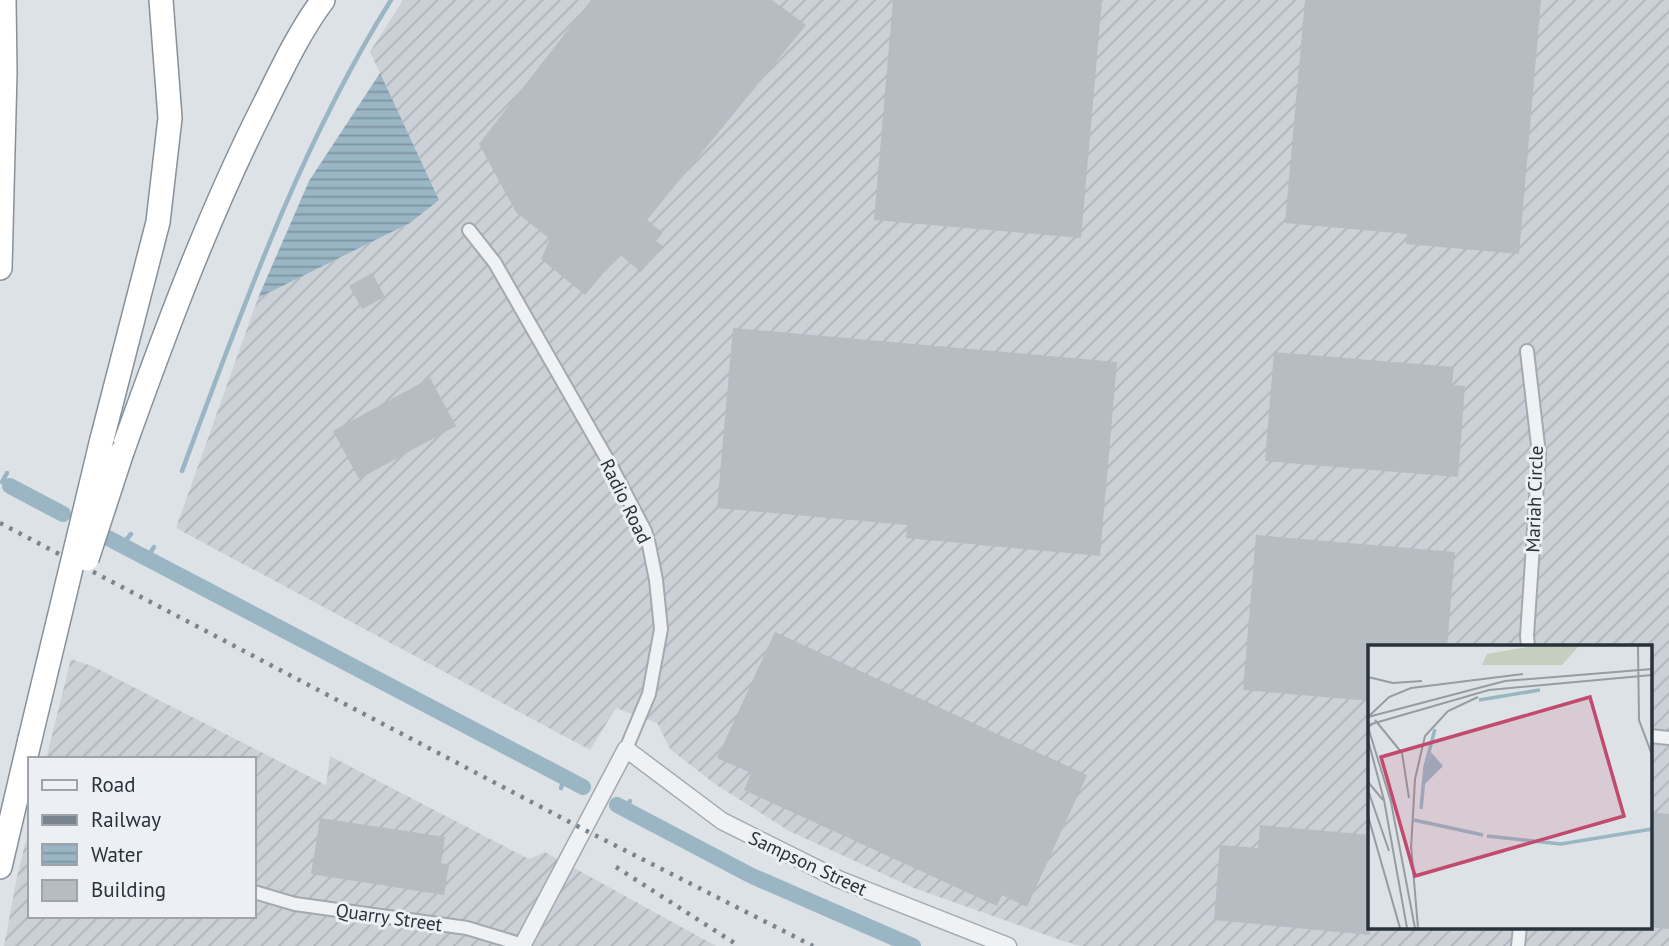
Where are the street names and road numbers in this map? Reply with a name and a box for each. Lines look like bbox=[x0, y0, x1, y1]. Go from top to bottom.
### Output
street label: Mariah Circle bbox=[1520, 445, 1548, 553]
street label: Radio Road bbox=[595, 455, 657, 547]
street label: Sampson Street bbox=[745, 825, 871, 901]
street label: Quarry Street bbox=[334, 898, 444, 936]

